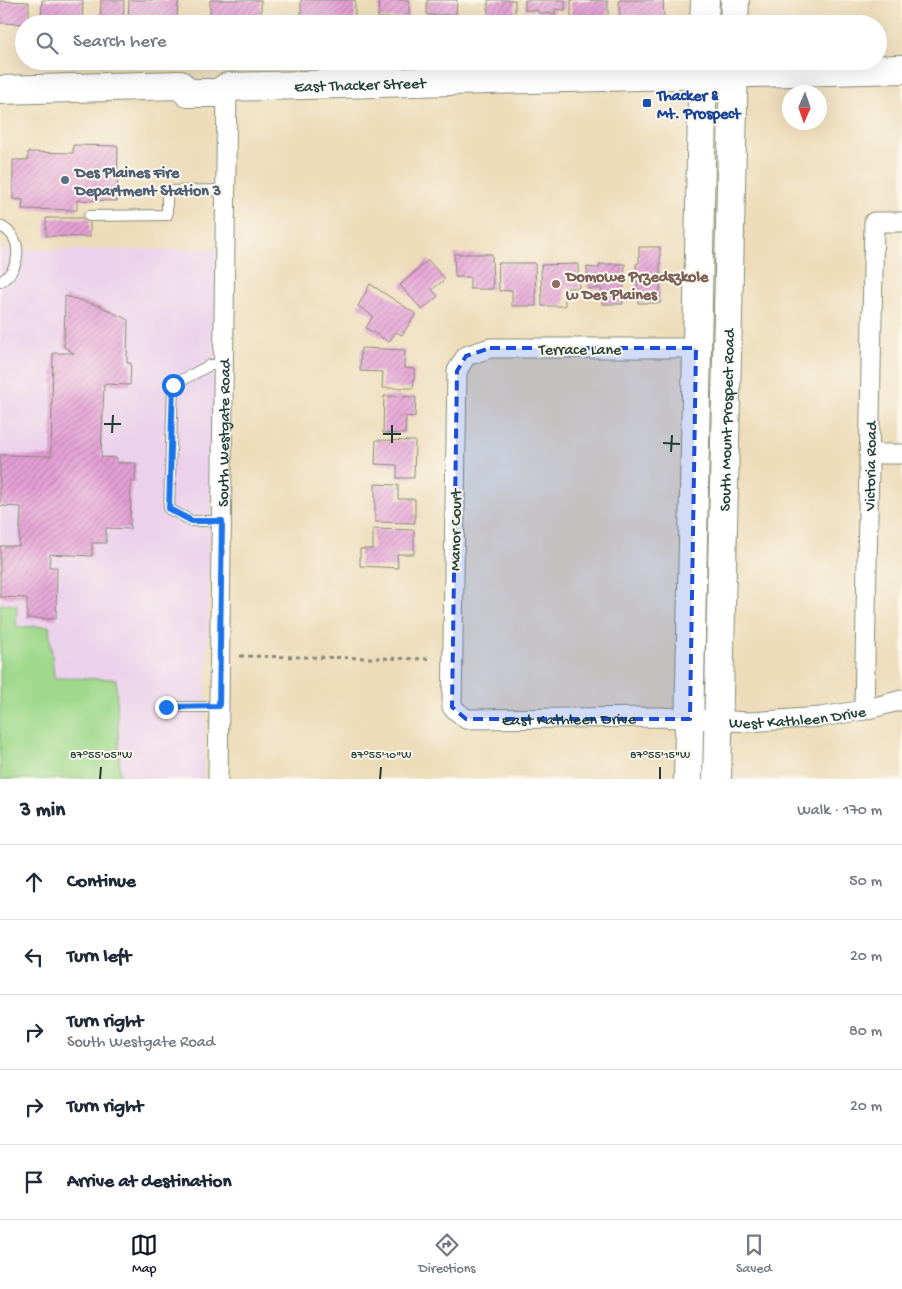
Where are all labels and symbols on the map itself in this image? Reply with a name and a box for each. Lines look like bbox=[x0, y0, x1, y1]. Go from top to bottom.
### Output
street label: East Thacker Street bbox=[294, 76, 427, 98]
north arrow bbox=[782, 85, 827, 130]
place label: Thacker & Mt. Prospect bbox=[655, 88, 742, 125]
marker: Thacker & Mt. Prospect bbox=[641, 97, 653, 109]
place label: Des Plaines Fire Department Station 3 bbox=[73, 165, 221, 202]
marker: Des Plaines Fire Department Station 3 bbox=[59, 174, 71, 186]
place label: Domowe Przedszkole w Des Plaines bbox=[564, 269, 709, 306]
marker: Domowe Przedszkole w Des Plaines bbox=[550, 278, 562, 290]
street label: South Mount Prospect Road bbox=[717, 327, 741, 512]
street label: Terrace Lane bbox=[538, 342, 622, 361]
street label: South Westgate Road bbox=[216, 357, 236, 507]
route start bbox=[162, 374, 185, 397]
street label: Victoria Road bbox=[862, 420, 883, 512]
street label: Manor Court bbox=[447, 487, 468, 571]
route end bbox=[155, 696, 178, 719]
street label: West Kathleen Drive bbox=[728, 704, 868, 735]
street label: East Kathleen Drive bbox=[502, 711, 637, 732]
text: 87°55'05"W bbox=[70, 749, 132, 763]
text: 87°55'10"W bbox=[351, 749, 411, 763]
text: 87°55'15"W bbox=[630, 749, 690, 763]

